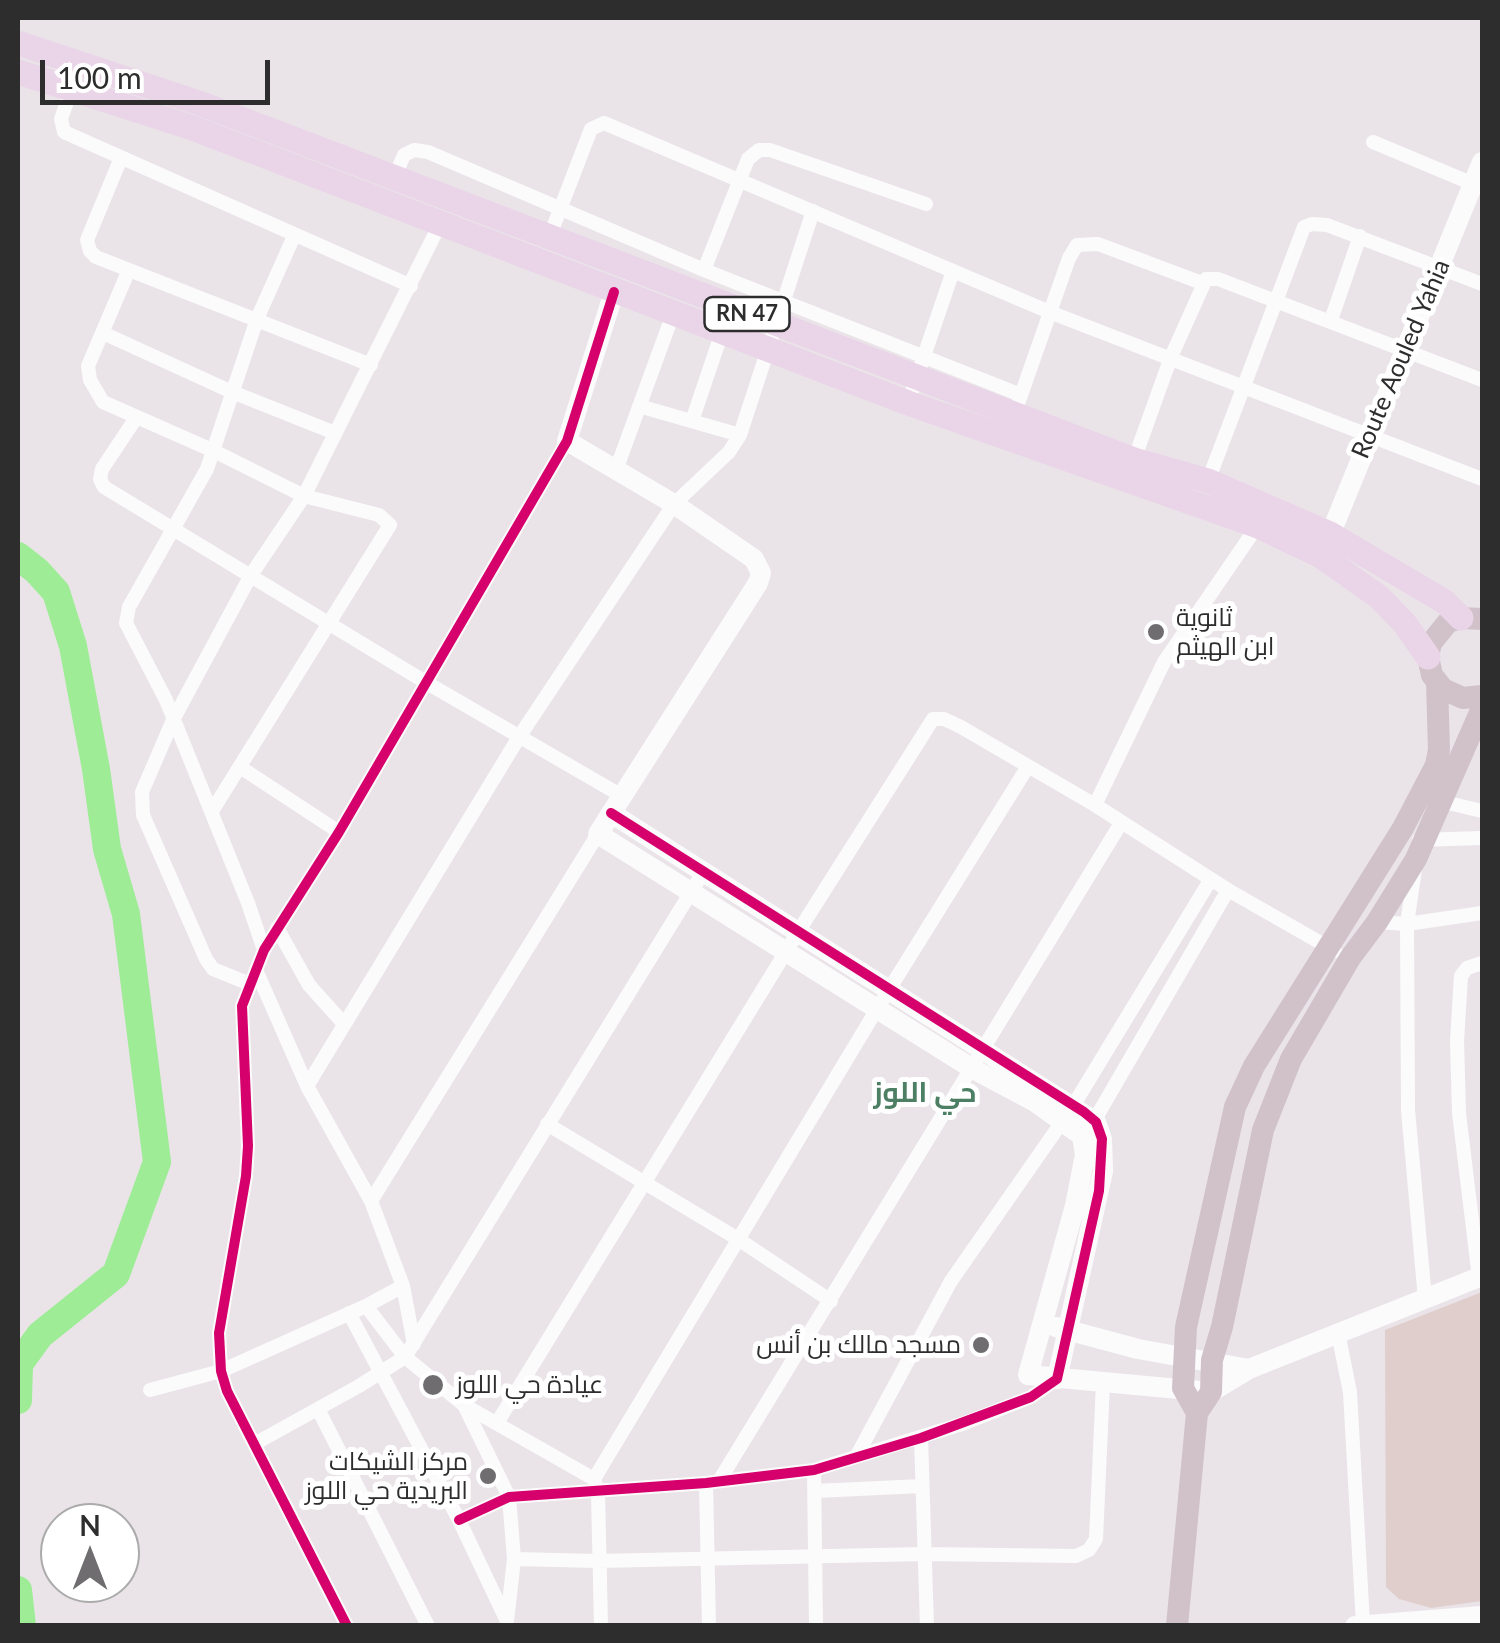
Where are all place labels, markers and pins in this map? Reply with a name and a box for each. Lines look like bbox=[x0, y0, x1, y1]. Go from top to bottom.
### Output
place label: ثانوية ابن الهيثم bbox=[1176, 603, 1275, 662]
marker: ثانوية ابن الهيثم bbox=[1145, 621, 1167, 643]
place label: مسجد مالك بن أنس bbox=[756, 1330, 961, 1360]
marker: مسجد مالك بن أنس bbox=[970, 1334, 992, 1356]
place label: عيادة حي اللوز bbox=[456, 1370, 603, 1400]
marker: عيادة حي اللوز bbox=[420, 1372, 446, 1398]
place label: مركز الشيكات البريدية حي اللوز bbox=[305, 1447, 468, 1506]
marker: مركز الشيكات البريدية حي اللوز bbox=[477, 1465, 499, 1487]

